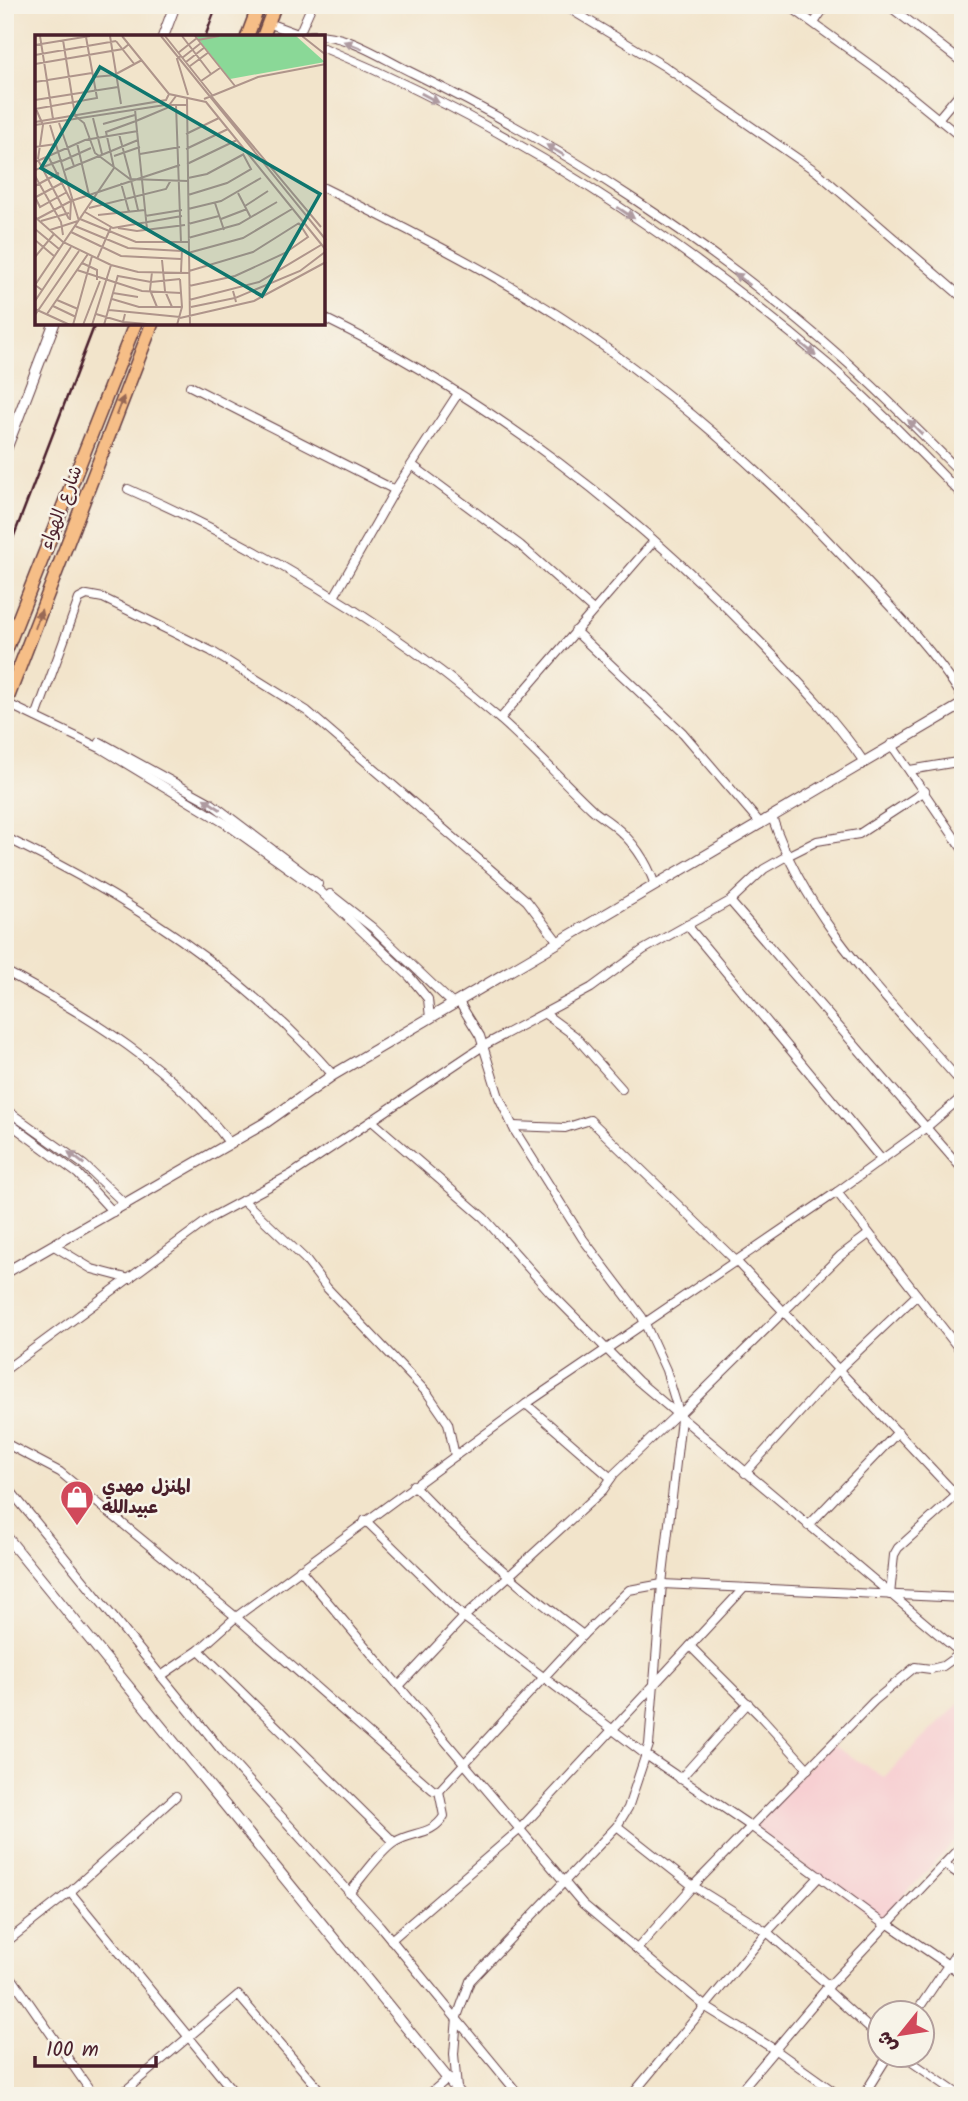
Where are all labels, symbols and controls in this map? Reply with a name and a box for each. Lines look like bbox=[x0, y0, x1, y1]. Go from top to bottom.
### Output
inset map bbox=[35, 35, 326, 326]
one-way arrow bbox=[343, 40, 364, 51]
one-way arrow bbox=[420, 92, 440, 104]
one-way arrow bbox=[545, 144, 565, 157]
one-way arrow bbox=[617, 206, 635, 220]
one-way arrow bbox=[734, 271, 752, 286]
one-way arrow bbox=[799, 341, 817, 356]
one-way arrow bbox=[114, 396, 125, 417]
one-way arrow bbox=[906, 418, 923, 435]
street label: شارع الهواء bbox=[33, 462, 91, 554]
one-way arrow bbox=[33, 608, 44, 629]
one-way arrow bbox=[203, 798, 222, 811]
one-way arrow bbox=[68, 1151, 86, 1166]
place label: المنزل مهدي عبيدالله bbox=[102, 1473, 191, 1523]
shop icon: المنزل مهدي عبيدالله bbox=[58, 1478, 96, 1527]
north arrow bbox=[866, 2000, 936, 2070]
scale bar bbox=[35, 2024, 156, 2068]
text: ش bbox=[870, 2025, 906, 2058]
text: 100 m bbox=[46, 2034, 99, 2067]

